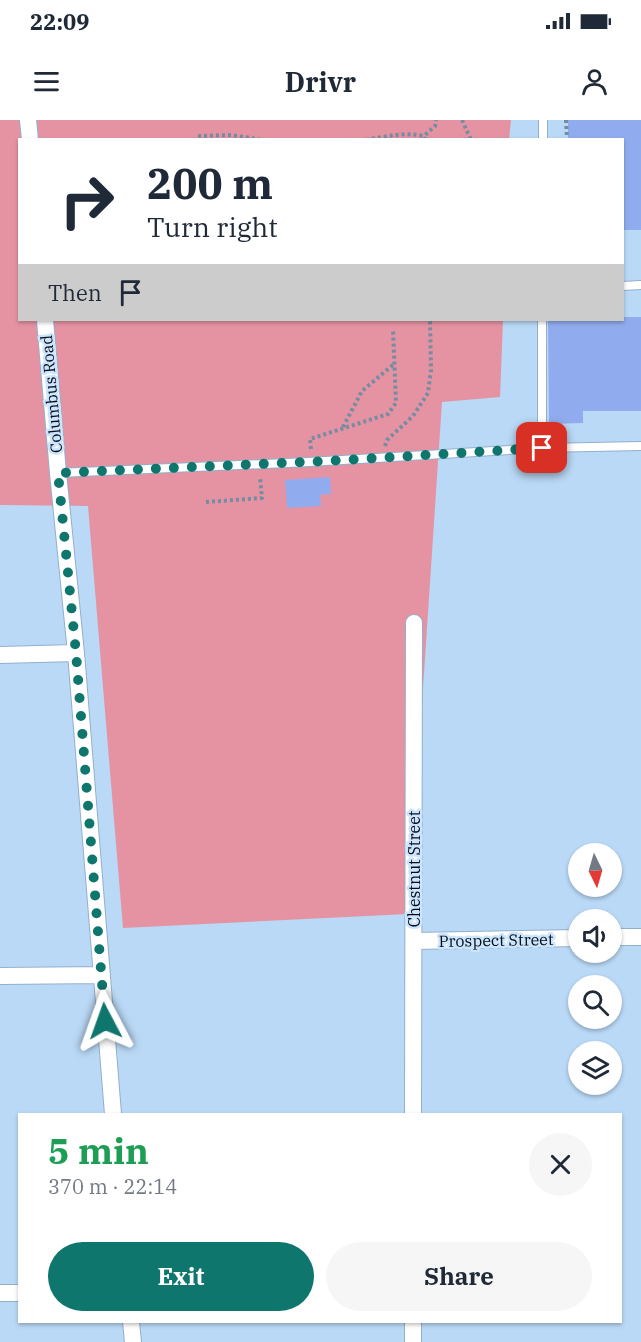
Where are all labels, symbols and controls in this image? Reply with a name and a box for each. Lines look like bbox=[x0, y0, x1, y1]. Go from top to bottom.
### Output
text: 22:09 bbox=[30, 7, 89, 36]
text: Drivr bbox=[285, 64, 356, 99]
icon: menu bbox=[30, 65, 63, 98]
icon: person bbox=[578, 65, 611, 98]
text: 200 m bbox=[147, 156, 273, 211]
icon: right bbox=[48, 162, 126, 240]
text: Turn right bbox=[147, 209, 278, 244]
icon: arrive bbox=[114, 276, 147, 309]
text: Then bbox=[48, 278, 102, 307]
street label: Columbus Road bbox=[36, 334, 66, 454]
pin bbox=[516, 422, 567, 473]
icon: arrive bbox=[525, 431, 558, 464]
street label: Chestnut Street bbox=[404, 810, 424, 927]
north arrow bbox=[568, 843, 622, 897]
map controls bbox=[568, 843, 622, 1095]
button: sound bbox=[568, 909, 622, 963]
street label: Prospect Street bbox=[438, 929, 554, 951]
button: search bbox=[568, 975, 622, 1029]
position arrow bbox=[73, 989, 137, 1053]
button: layers bbox=[568, 1041, 622, 1095]
text: 5 min bbox=[48, 1127, 149, 1174]
button: close bbox=[529, 1133, 592, 1196]
text: 370 m · 22:14 bbox=[48, 1173, 177, 1200]
button: Exit bbox=[48, 1242, 314, 1311]
button: Share bbox=[326, 1242, 592, 1311]

